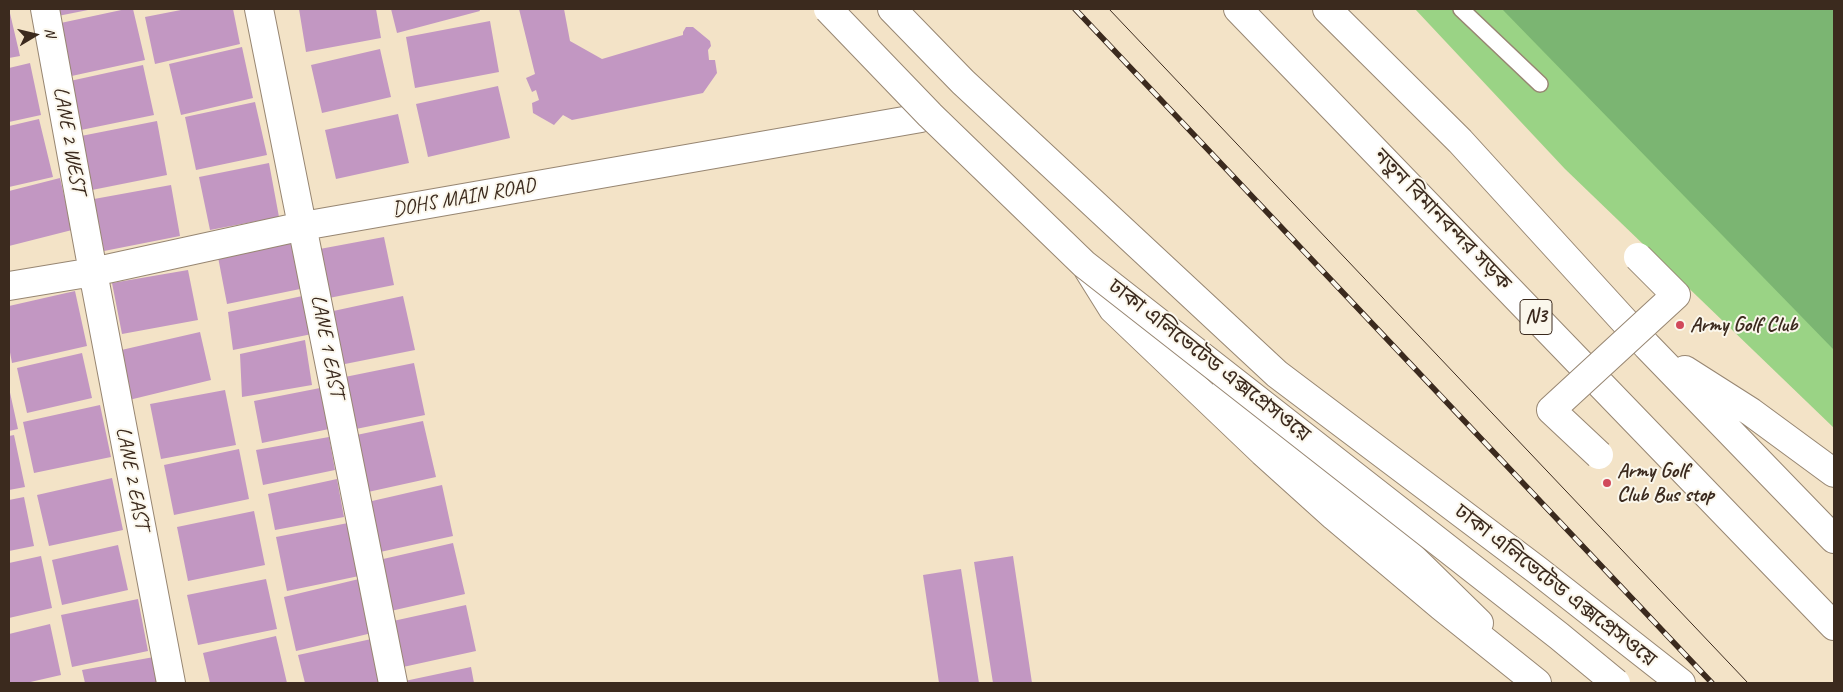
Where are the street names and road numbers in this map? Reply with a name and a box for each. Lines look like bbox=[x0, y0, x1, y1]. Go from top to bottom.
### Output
street label: LANE 2 WEST bbox=[47, 85, 91, 195]
street label: নতুন বিমানবন্দর সড়ক bbox=[1368, 144, 1516, 296]
street label: DOHS MAIN ROAD bbox=[390, 173, 538, 223]
street label: ঢাকা এলিভেটেড এক্সপ্রেসওয়ে bbox=[1103, 274, 1315, 448]
street label: LANE 1 EAST bbox=[305, 293, 349, 399]
road number: N3 bbox=[1520, 300, 1552, 334]
street label: LANE 2 EAST bbox=[110, 425, 154, 531]
street label: ঢাকা এলিভেটেড এক্সপ্রেসওয়ে bbox=[1449, 499, 1661, 673]

